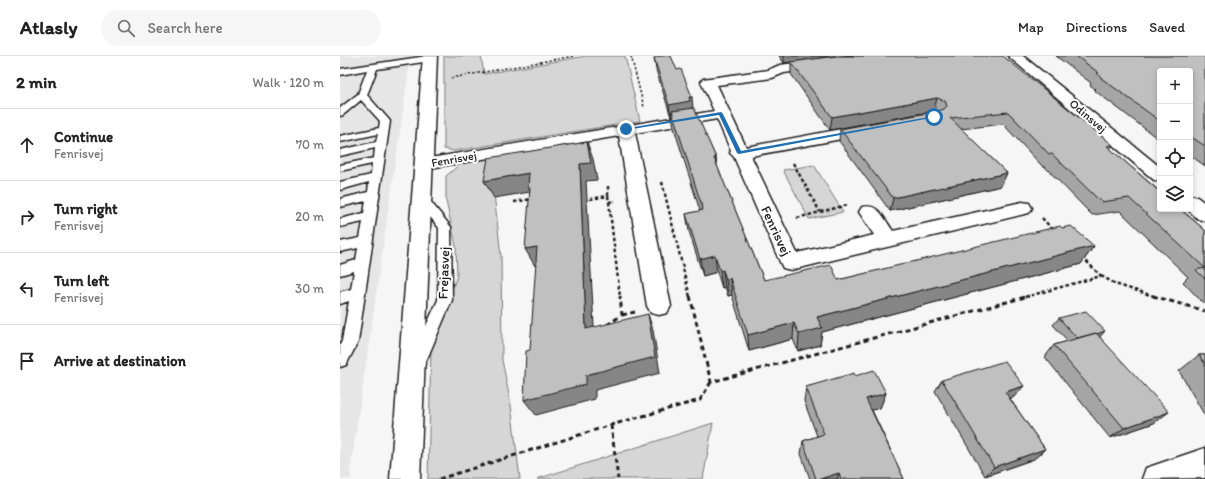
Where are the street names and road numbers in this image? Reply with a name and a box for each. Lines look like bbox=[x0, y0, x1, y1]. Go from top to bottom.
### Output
street label: Odinsvej bbox=[1067, 96, 1109, 136]
street label: Fenrisvej bbox=[430, 148, 478, 170]
street label: Fenrisvej bbox=[757, 203, 795, 259]
street label: Frejasvej bbox=[435, 246, 453, 300]

